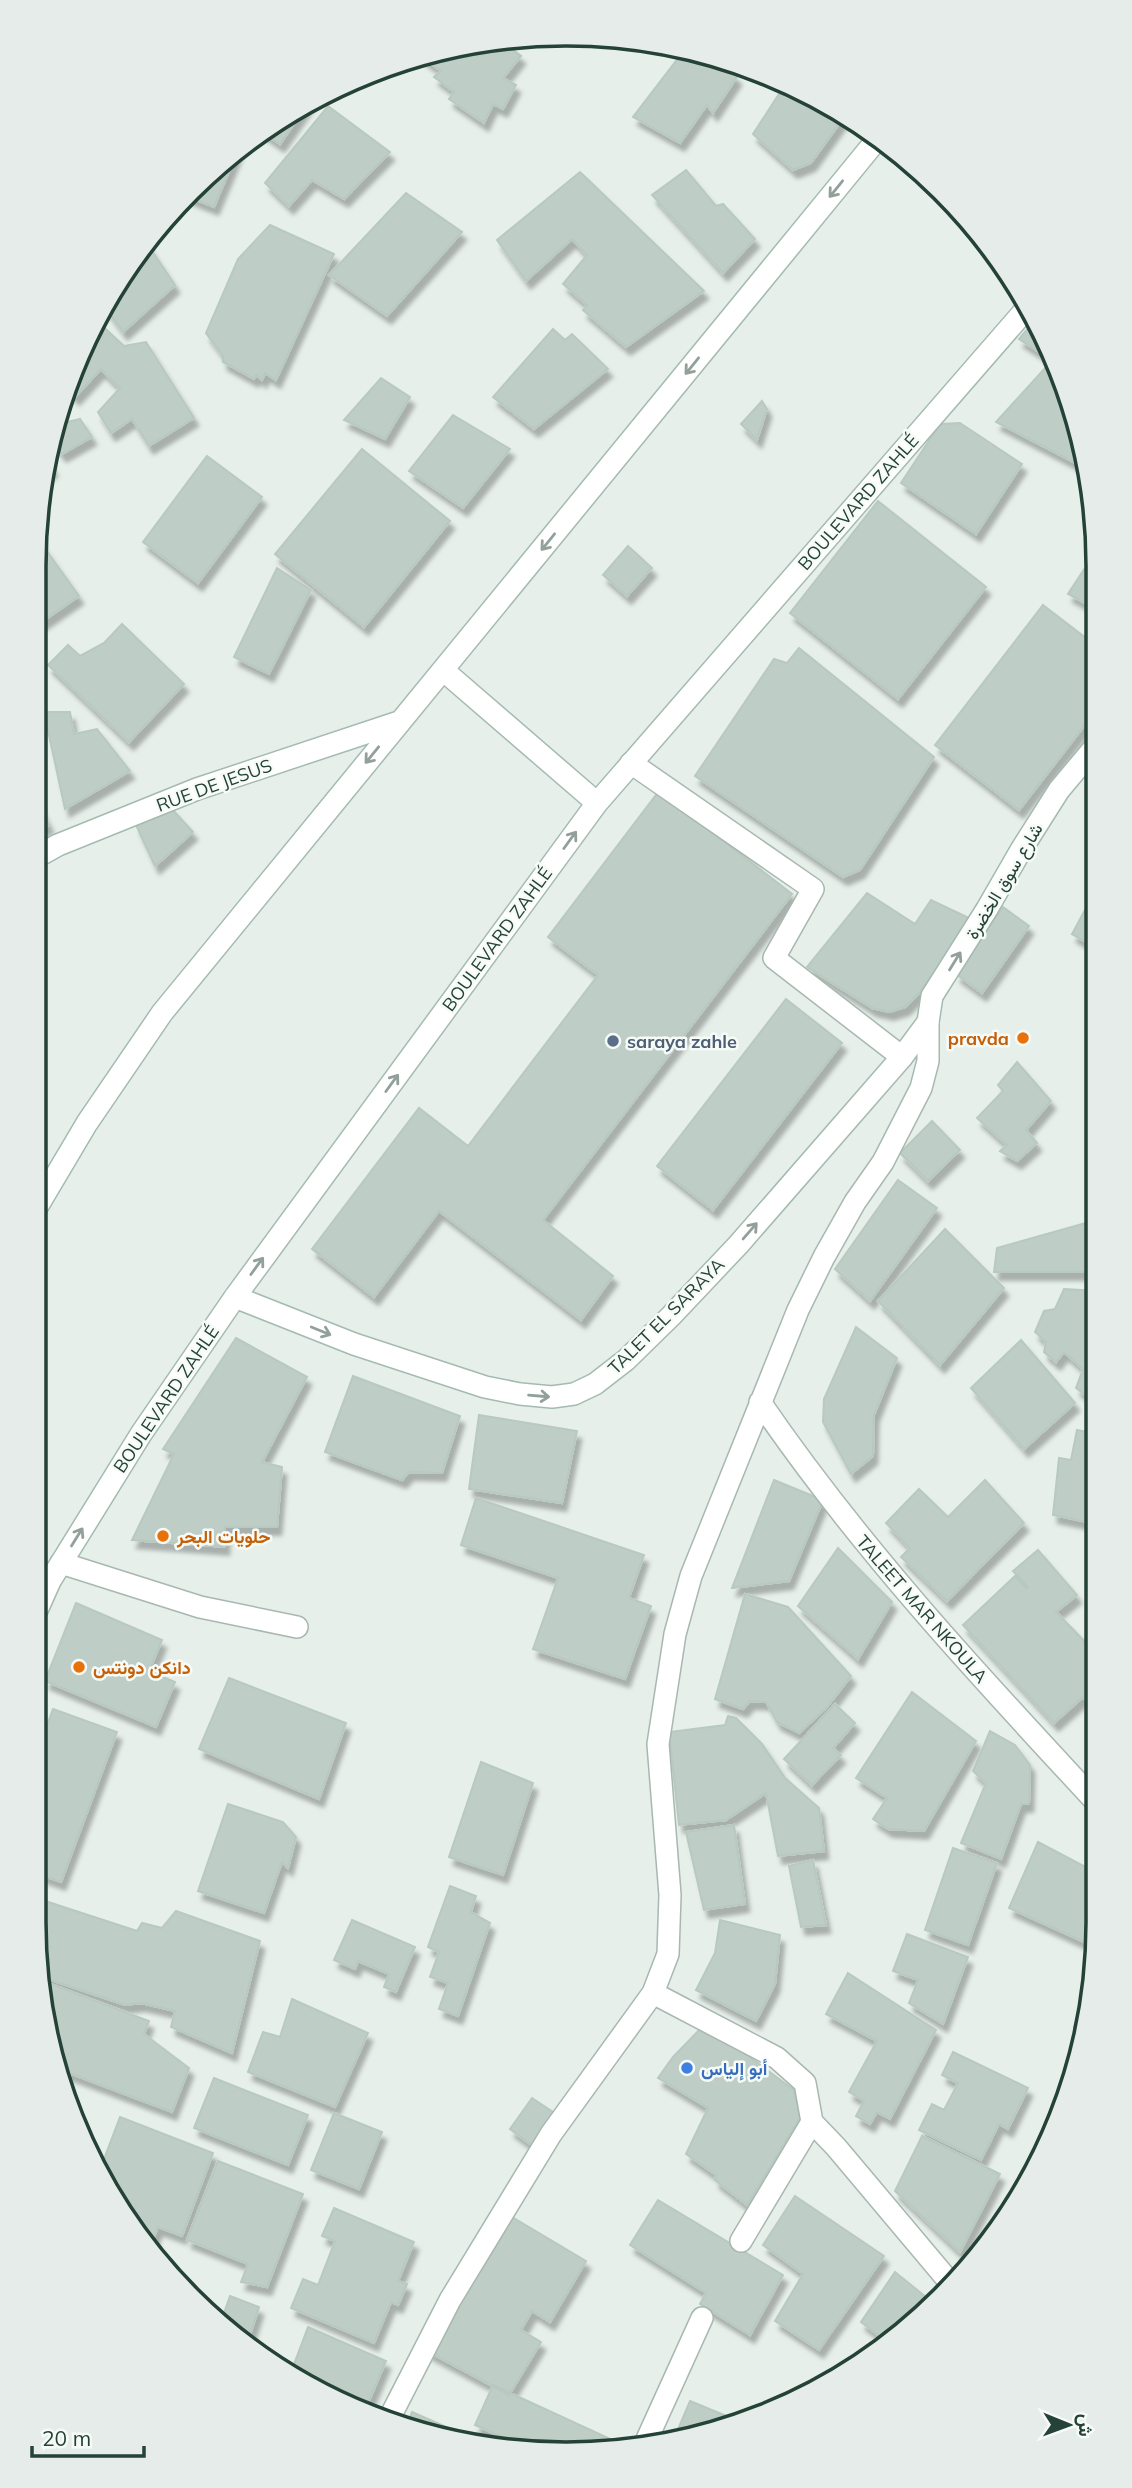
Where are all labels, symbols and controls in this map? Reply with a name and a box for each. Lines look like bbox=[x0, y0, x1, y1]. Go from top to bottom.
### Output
one-way arrow bbox=[828, 180, 843, 198]
one-way arrow bbox=[684, 356, 699, 374]
street label: BOULEVARD ZAHLÉ bbox=[793, 429, 923, 575]
one-way arrow bbox=[540, 532, 556, 550]
one-way arrow bbox=[364, 746, 379, 764]
street label: RUE DE JESUS bbox=[153, 753, 275, 817]
street label: شارع سوق الخضرة bbox=[960, 819, 1049, 944]
one-way arrow bbox=[562, 831, 577, 850]
street label: BOULEVARD ZAHLÉ bbox=[437, 862, 557, 1016]
one-way arrow bbox=[948, 952, 962, 972]
place label: pravda bbox=[948, 1027, 1009, 1050]
place label: saraya zahle bbox=[627, 1030, 737, 1053]
marker: pravda bbox=[1015, 1030, 1031, 1046]
marker: saraya zahle bbox=[605, 1033, 621, 1049]
one-way arrow bbox=[384, 1074, 399, 1093]
one-way arrow bbox=[742, 1223, 758, 1241]
street label: TALET EL SARAYA bbox=[603, 1253, 729, 1379]
one-way arrow bbox=[250, 1258, 265, 1276]
street label: BOULEVARD ZAHLÉ bbox=[108, 1321, 224, 1477]
one-way arrow bbox=[310, 1325, 332, 1338]
one-way arrow bbox=[527, 1390, 550, 1403]
place label: حلويات البحر bbox=[176, 1525, 271, 1548]
one-way arrow bbox=[71, 1528, 85, 1548]
marker: حلويات البحر bbox=[155, 1528, 171, 1544]
street label: TALEET MAR NKOULA bbox=[851, 1530, 993, 1688]
place label: دانكن دونتس bbox=[93, 1656, 191, 1679]
marker: دانكن دونتس bbox=[71, 1659, 87, 1675]
place label: أبو إلياس bbox=[701, 2057, 768, 2081]
marker: أبو إلياس bbox=[679, 2060, 695, 2076]
north arrow bbox=[1034, 2390, 1104, 2460]
scale bar bbox=[32, 2414, 144, 2458]
text: ش bbox=[1074, 2414, 1098, 2437]
text: 20 m bbox=[42, 2425, 91, 2451]

